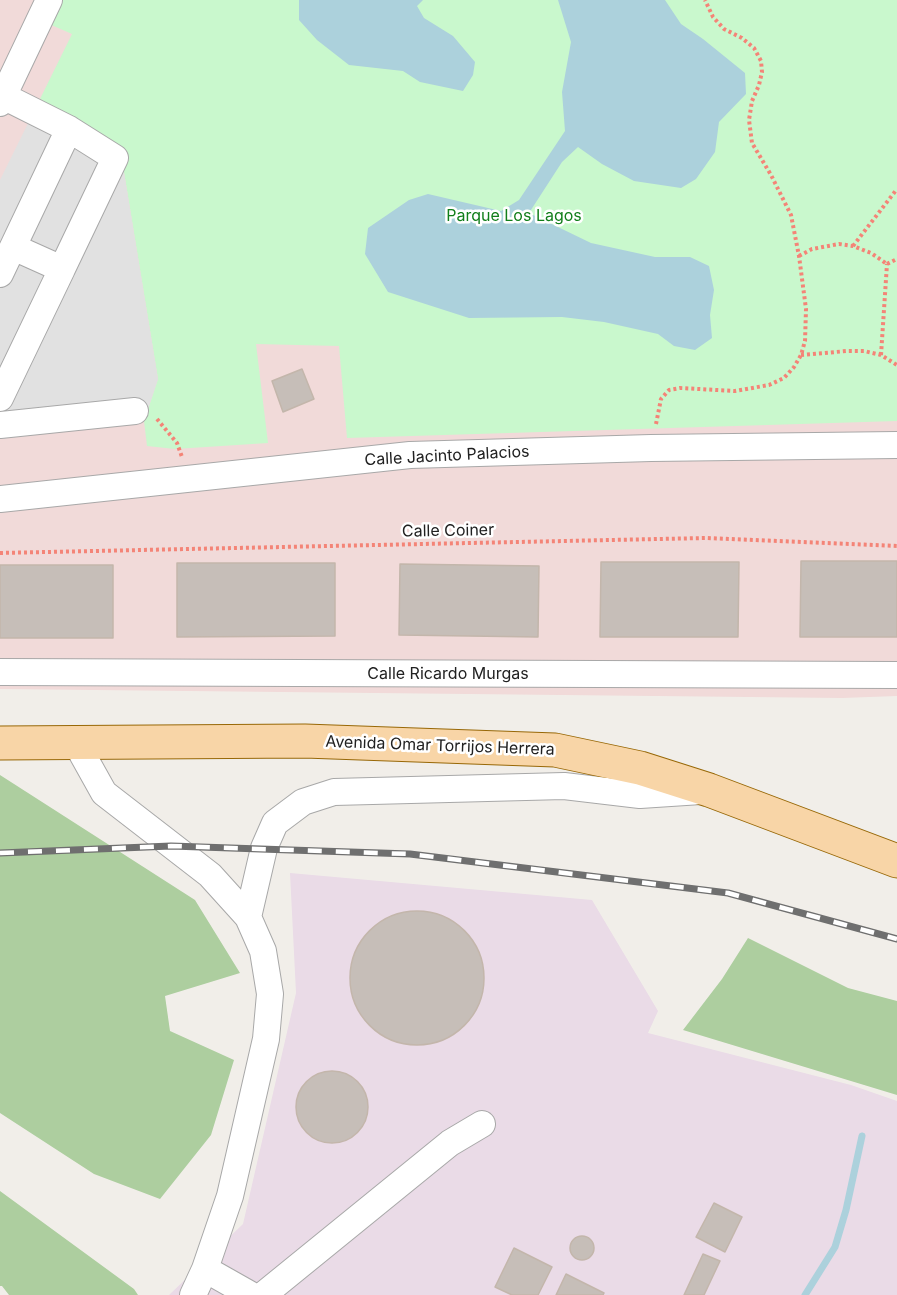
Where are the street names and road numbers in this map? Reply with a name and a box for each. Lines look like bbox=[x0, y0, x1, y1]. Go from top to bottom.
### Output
street label: Calle Jacinto Palacios bbox=[364, 442, 530, 470]
street label: Calle Coiner bbox=[402, 521, 494, 541]
street label: Calle Ricardo Murgas bbox=[367, 664, 529, 684]
street label: Avenida Omar Torrijos Herrera bbox=[325, 732, 555, 760]

